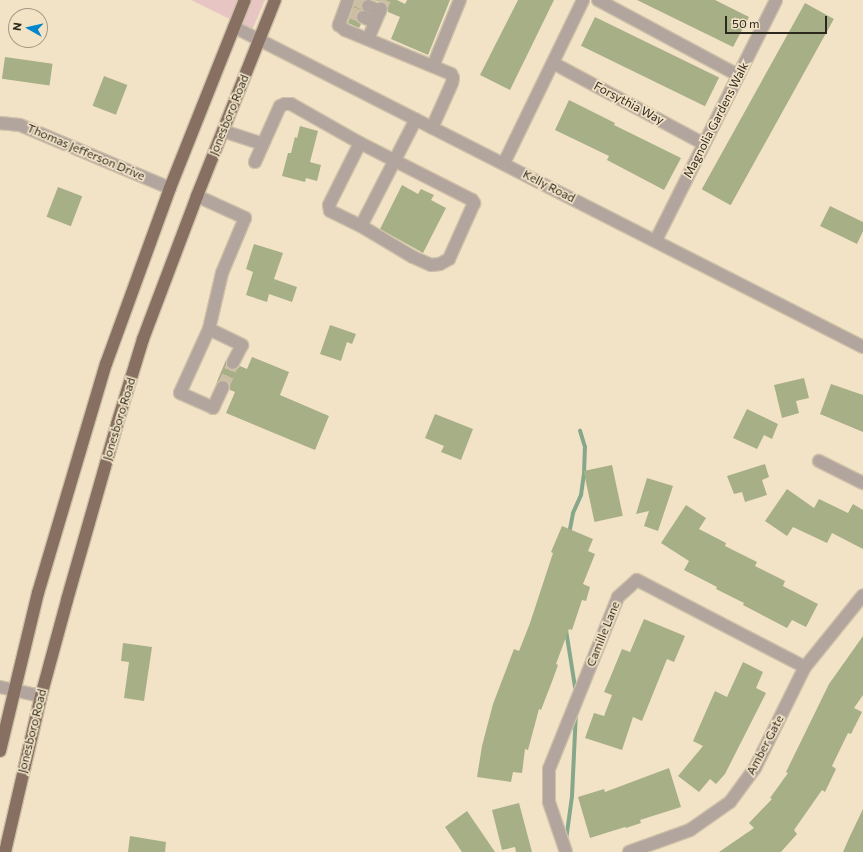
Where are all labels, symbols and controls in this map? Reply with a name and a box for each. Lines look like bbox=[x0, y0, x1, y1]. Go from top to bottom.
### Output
north arrow bbox=[8, 8, 48, 48]
scale bar bbox=[727, 8, 829, 34]
text: 50 m bbox=[732, 16, 760, 30]
text: N bbox=[10, 21, 24, 31]
street label: Magnolia Gardens Walk bbox=[681, 60, 751, 180]
street label: Jonesboro Road bbox=[206, 73, 252, 157]
street label: Forsythia Way bbox=[591, 78, 667, 128]
street label: Thomas Jefferson Drive bbox=[25, 121, 147, 183]
street label: Kelly Road bbox=[521, 167, 577, 205]
street label: Jonesboro Road bbox=[100, 376, 138, 462]
street label: Camille Lane bbox=[583, 599, 623, 669]
street label: Jonesboro Road bbox=[15, 688, 49, 774]
street label: Amber Gate bbox=[743, 713, 787, 777]

